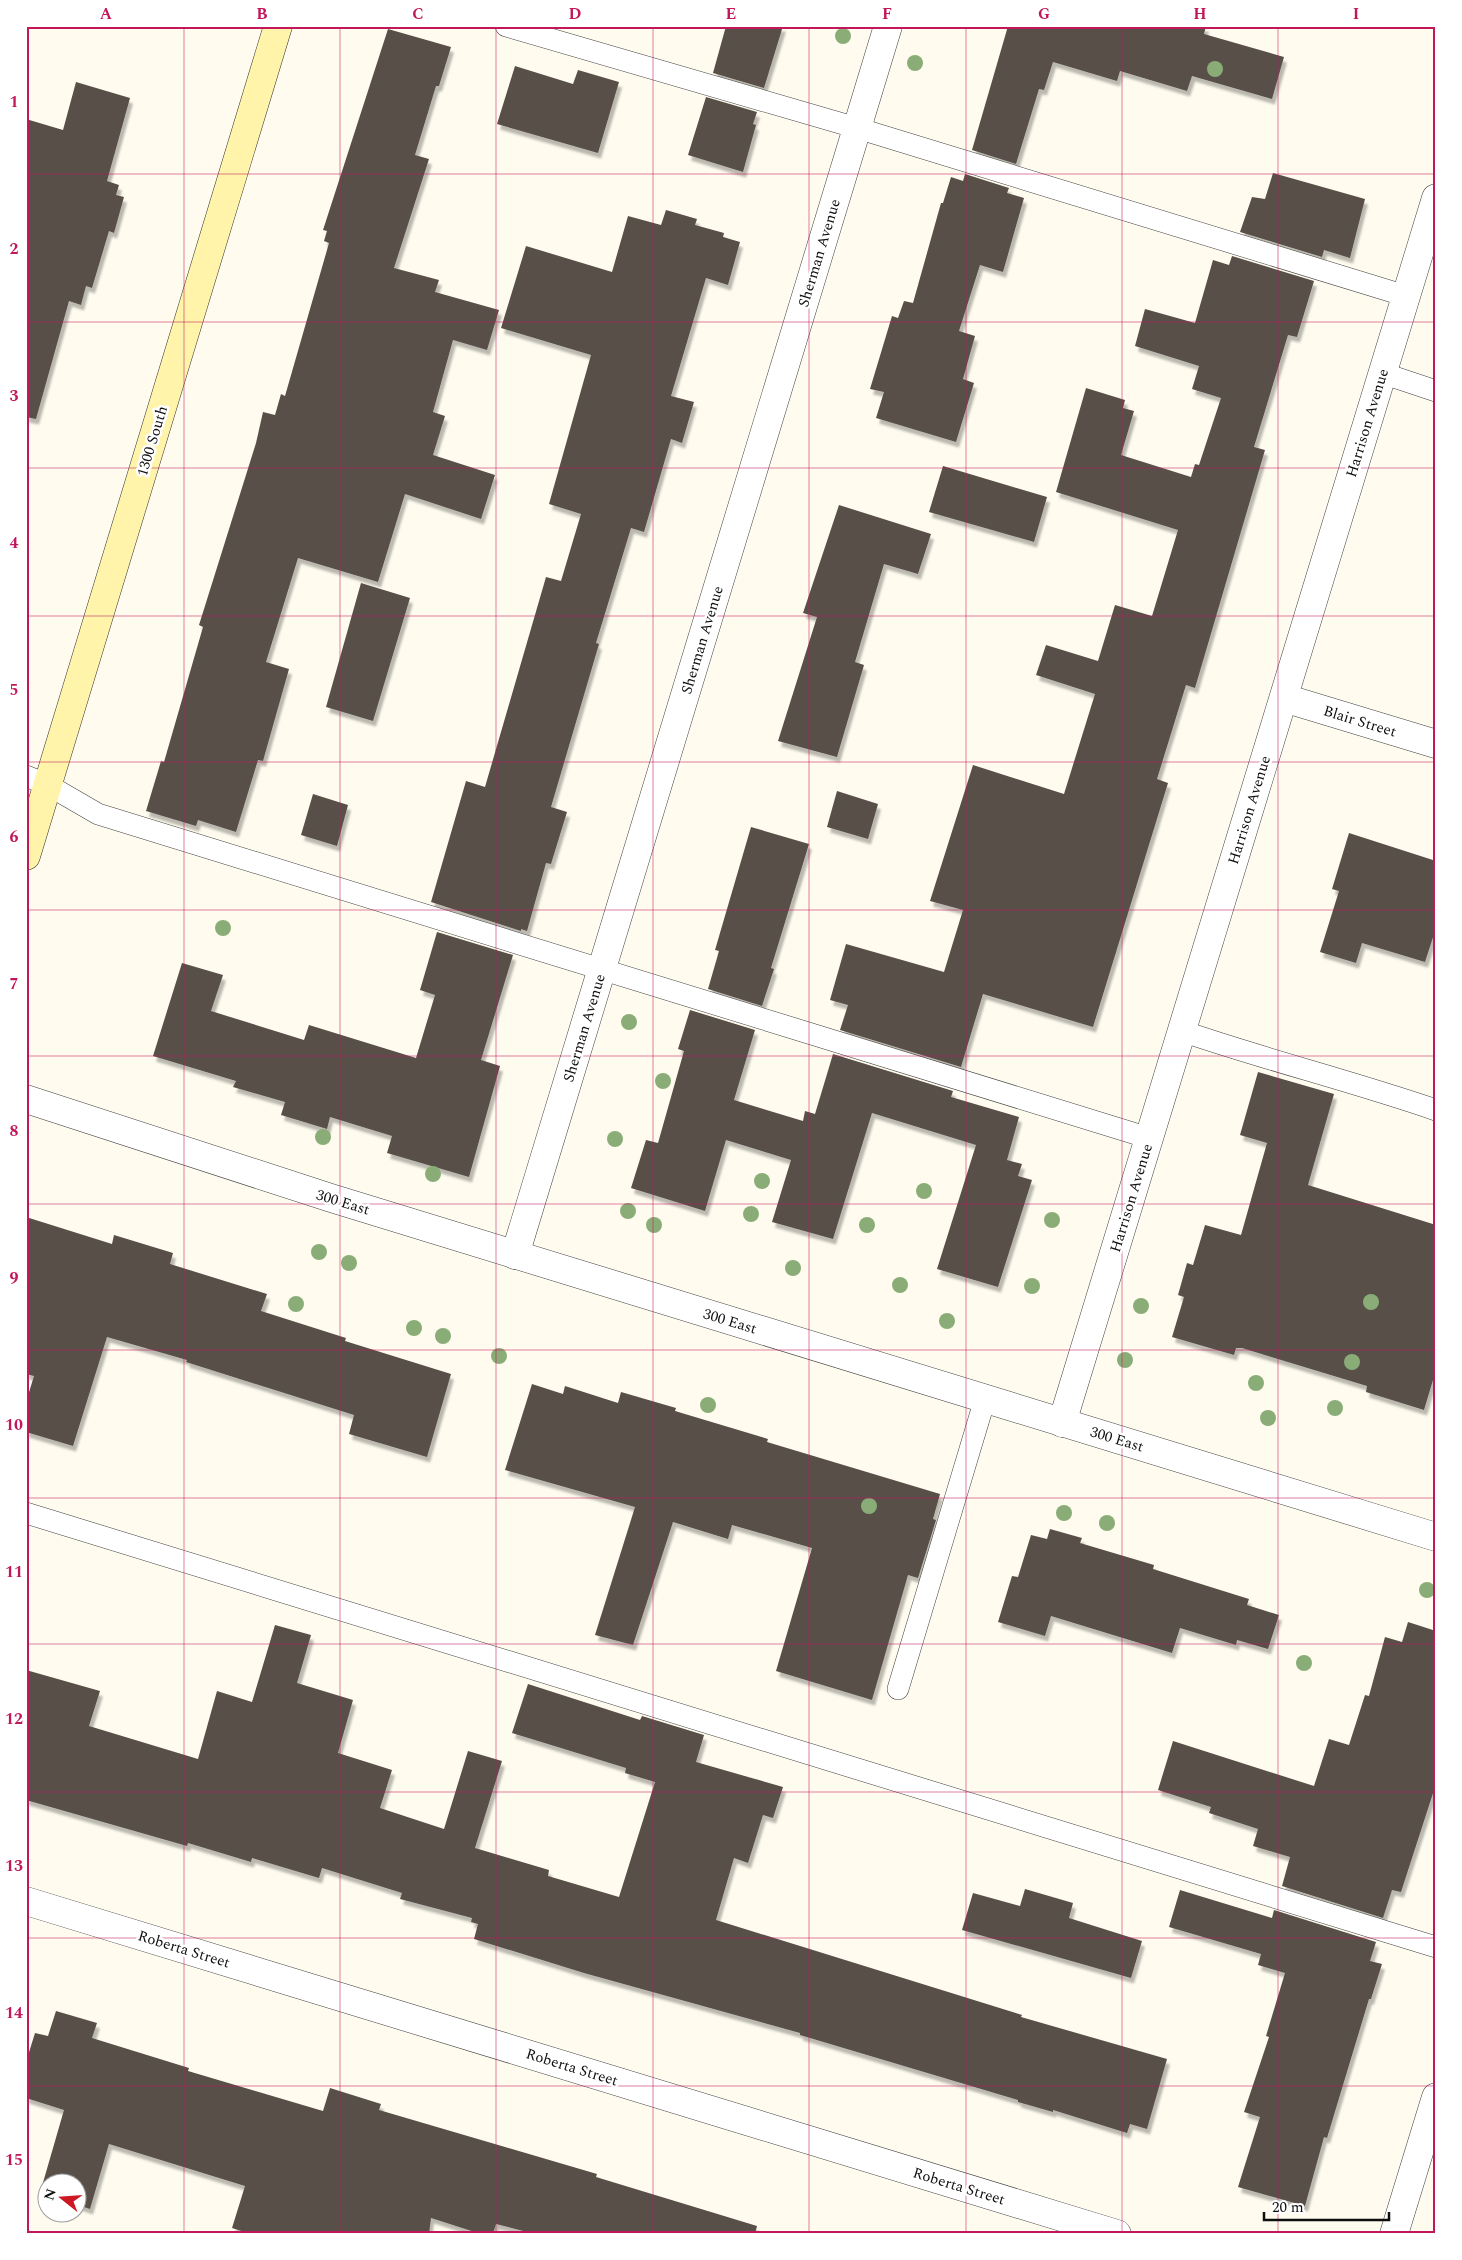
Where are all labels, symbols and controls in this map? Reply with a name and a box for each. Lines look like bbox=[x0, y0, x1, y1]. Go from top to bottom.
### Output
text: A bbox=[100, 2, 113, 26]
text: B bbox=[256, 2, 268, 26]
text: C bbox=[412, 2, 424, 26]
text: D bbox=[569, 2, 582, 26]
text: E bbox=[726, 2, 736, 26]
text: F bbox=[882, 2, 892, 26]
text: G bbox=[1038, 2, 1050, 26]
text: H bbox=[1193, 2, 1207, 26]
text: I bbox=[1353, 2, 1359, 26]
text: 1 bbox=[10, 90, 18, 114]
street label: Sherman Avenue bbox=[792, 196, 847, 310]
text: 2 bbox=[10, 237, 19, 261]
street label: Harrison Avenue bbox=[1340, 366, 1395, 480]
text: 3 bbox=[10, 384, 19, 408]
street label: 1300 South bbox=[131, 403, 174, 479]
text: 4 bbox=[10, 531, 19, 555]
street label: Sherman Avenue bbox=[675, 583, 730, 697]
text: 5 bbox=[10, 678, 18, 702]
street label: Blair Street bbox=[1321, 699, 1399, 743]
street label: Harrison Avenue bbox=[1222, 753, 1277, 867]
text: 6 bbox=[10, 825, 19, 849]
street label: Sherman Avenue bbox=[557, 971, 612, 1085]
text: 7 bbox=[10, 972, 19, 996]
text: 8 bbox=[10, 1119, 19, 1143]
street label: Harrison Avenue bbox=[1104, 1141, 1159, 1255]
street label: 300 East bbox=[313, 1183, 373, 1222]
text: 9 bbox=[10, 1266, 19, 1290]
street label: 300 East bbox=[700, 1302, 760, 1341]
text: 10 bbox=[5, 1413, 23, 1437]
street label: 300 East bbox=[1087, 1420, 1147, 1459]
text: 11 bbox=[5, 1560, 23, 1584]
text: 12 bbox=[5, 1707, 23, 1731]
text: 13 bbox=[5, 1854, 23, 1878]
street label: Roberta Street bbox=[135, 1925, 233, 1974]
text: 14 bbox=[5, 2001, 23, 2025]
street label: Roberta Street bbox=[523, 2043, 621, 2092]
text: 15 bbox=[5, 2148, 23, 2172]
street label: Roberta Street bbox=[910, 2162, 1008, 2211]
north arrow bbox=[38, 2172, 88, 2222]
text: N bbox=[38, 2186, 62, 2203]
scale bar bbox=[1264, 2190, 1390, 2222]
text: 20 m bbox=[1272, 2196, 1304, 2219]

